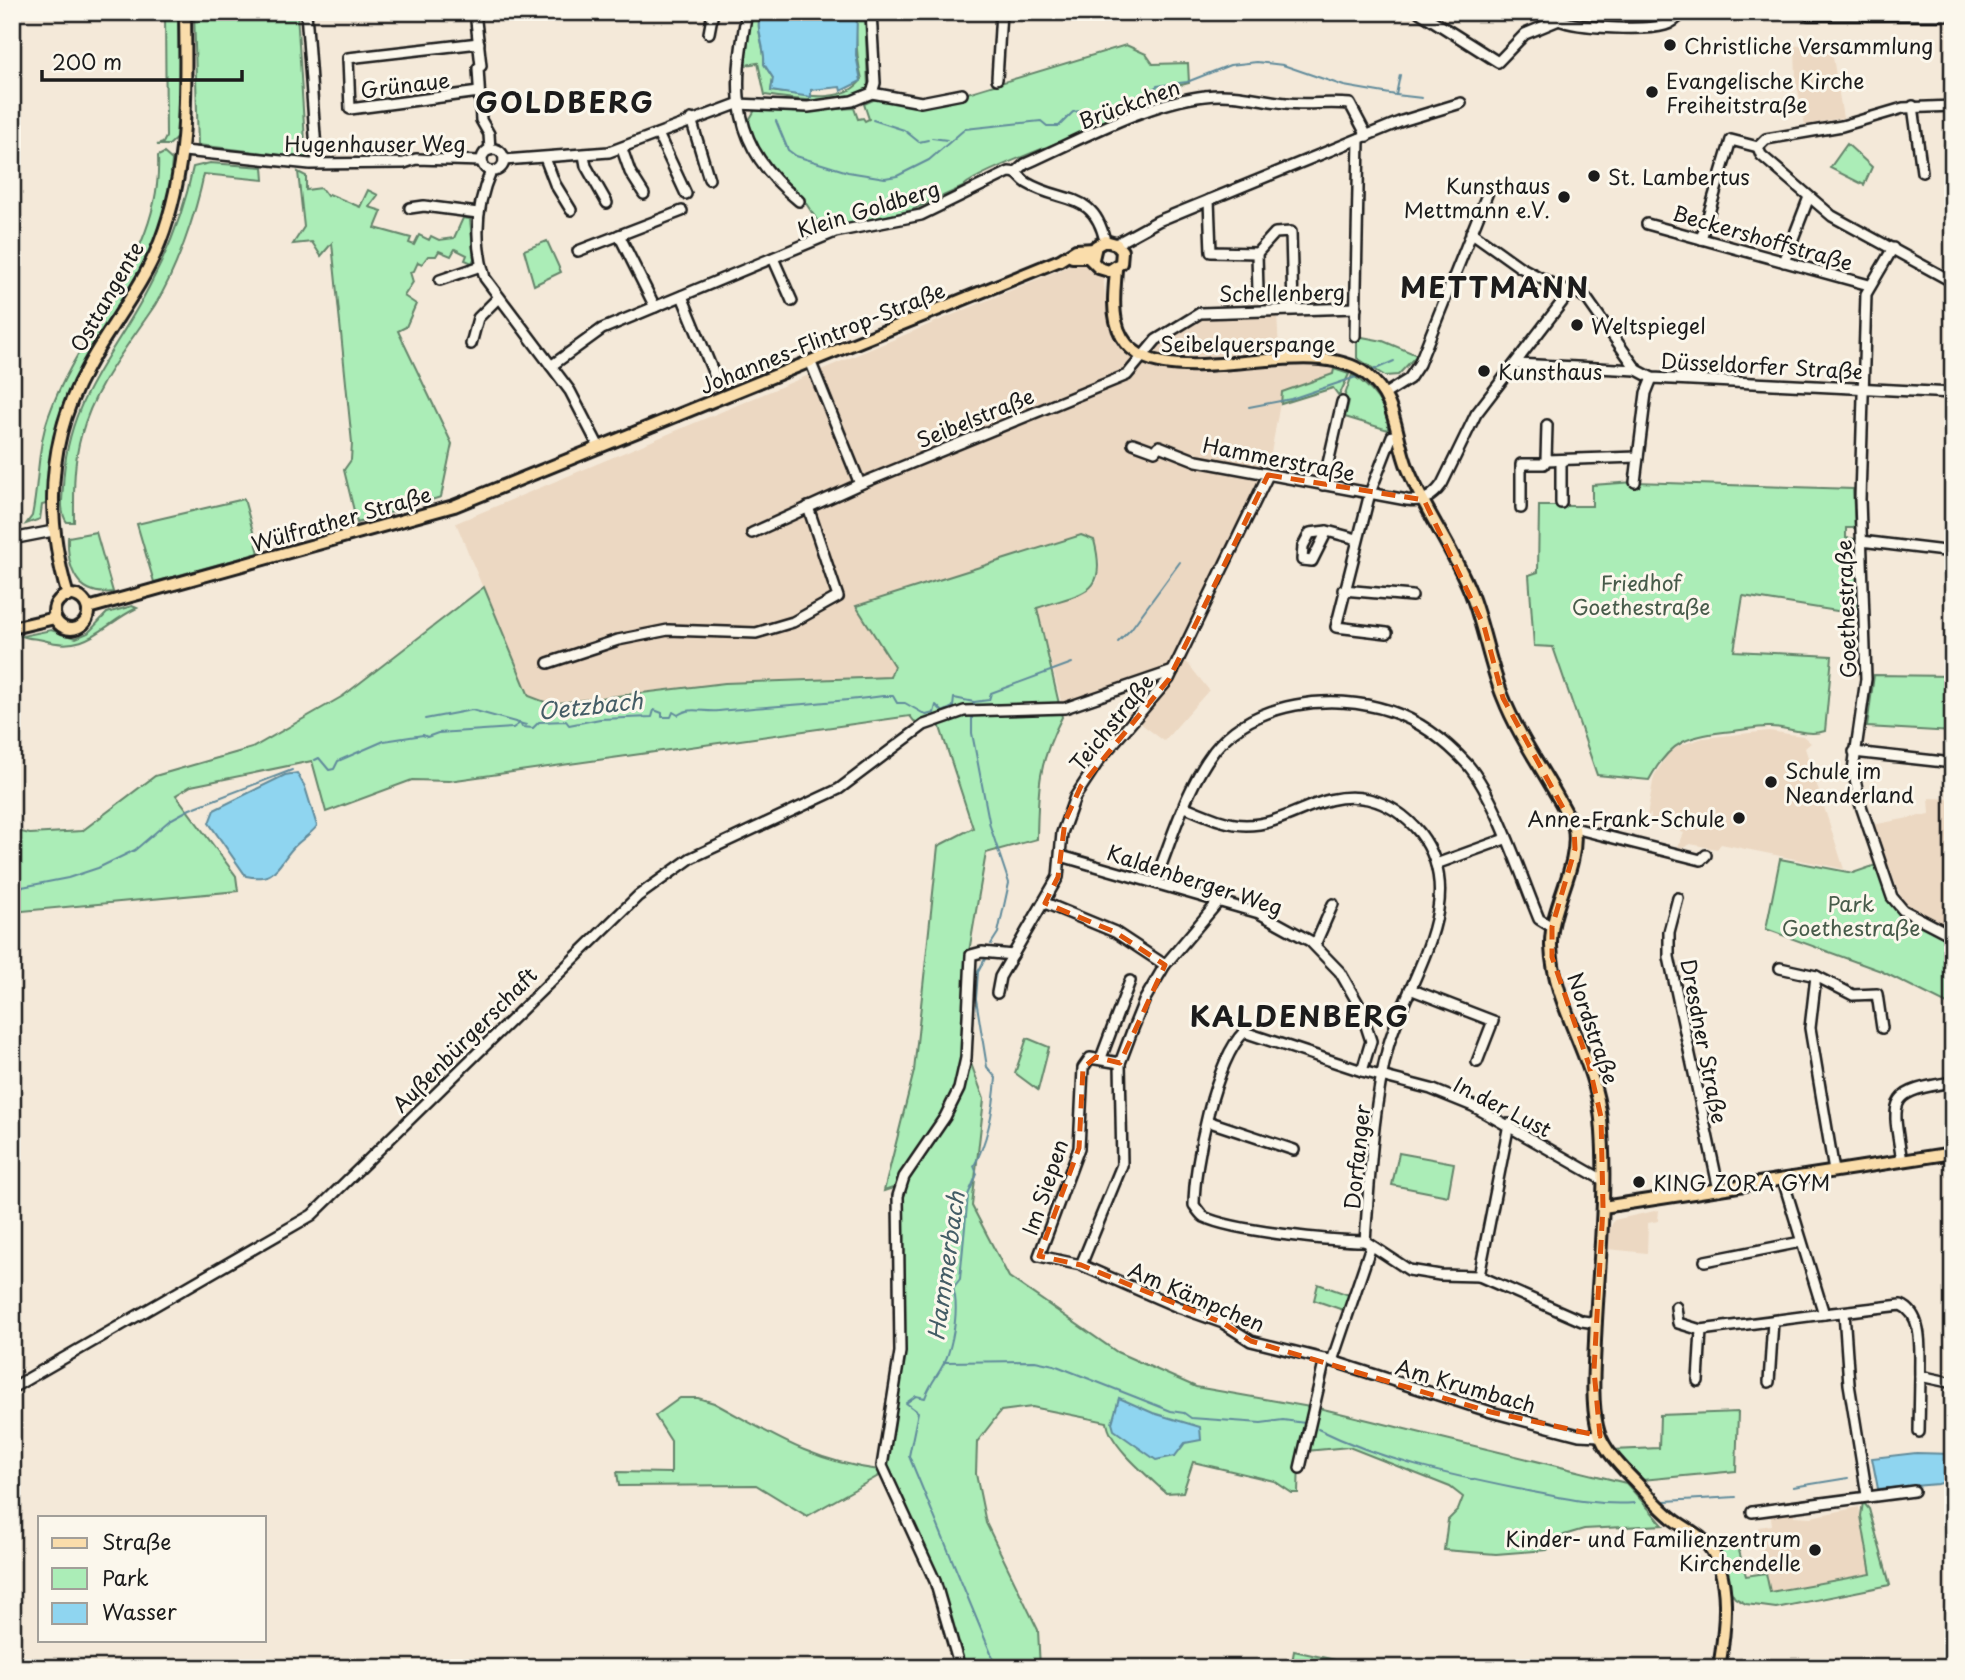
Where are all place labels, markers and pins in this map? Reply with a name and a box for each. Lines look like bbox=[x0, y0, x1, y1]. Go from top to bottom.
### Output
place label: Christliche Versammlung bbox=[1684, 29, 1933, 61]
marker: Christliche Versammlung bbox=[1662, 37, 1678, 53]
place label: Evangelische Kirche Freiheitstraße bbox=[1666, 64, 1864, 120]
marker: Evangelische Kirche Freiheitstraße bbox=[1644, 84, 1660, 100]
place label: St. Lambertus bbox=[1608, 160, 1750, 192]
marker: St. Lambertus bbox=[1586, 168, 1602, 184]
place label: Kunsthaus Mettmann e.V. bbox=[1404, 169, 1550, 225]
marker: Kunsthaus Mettmann e.V. bbox=[1556, 189, 1572, 205]
place label: Weltspiegel bbox=[1591, 309, 1706, 341]
marker: Weltspiegel bbox=[1569, 317, 1585, 333]
place label: Kunsthaus bbox=[1498, 355, 1602, 387]
marker: Kunsthaus bbox=[1476, 363, 1492, 379]
place label: Schule im Neanderland bbox=[1785, 754, 1914, 810]
marker: Schule im Neanderland bbox=[1763, 774, 1779, 790]
place label: Anne-Frank-Schule bbox=[1528, 802, 1725, 834]
marker: Anne-Frank-Schule bbox=[1731, 810, 1747, 826]
place label: KING ZORA GYM bbox=[1653, 1166, 1830, 1198]
marker: KING ZORA GYM bbox=[1631, 1174, 1647, 1190]
place label: Kinder- und Familienzentrum Kirchendelle bbox=[1505, 1522, 1801, 1578]
marker: Kinder- und Familienzentrum Kirchendelle bbox=[1807, 1542, 1823, 1558]

